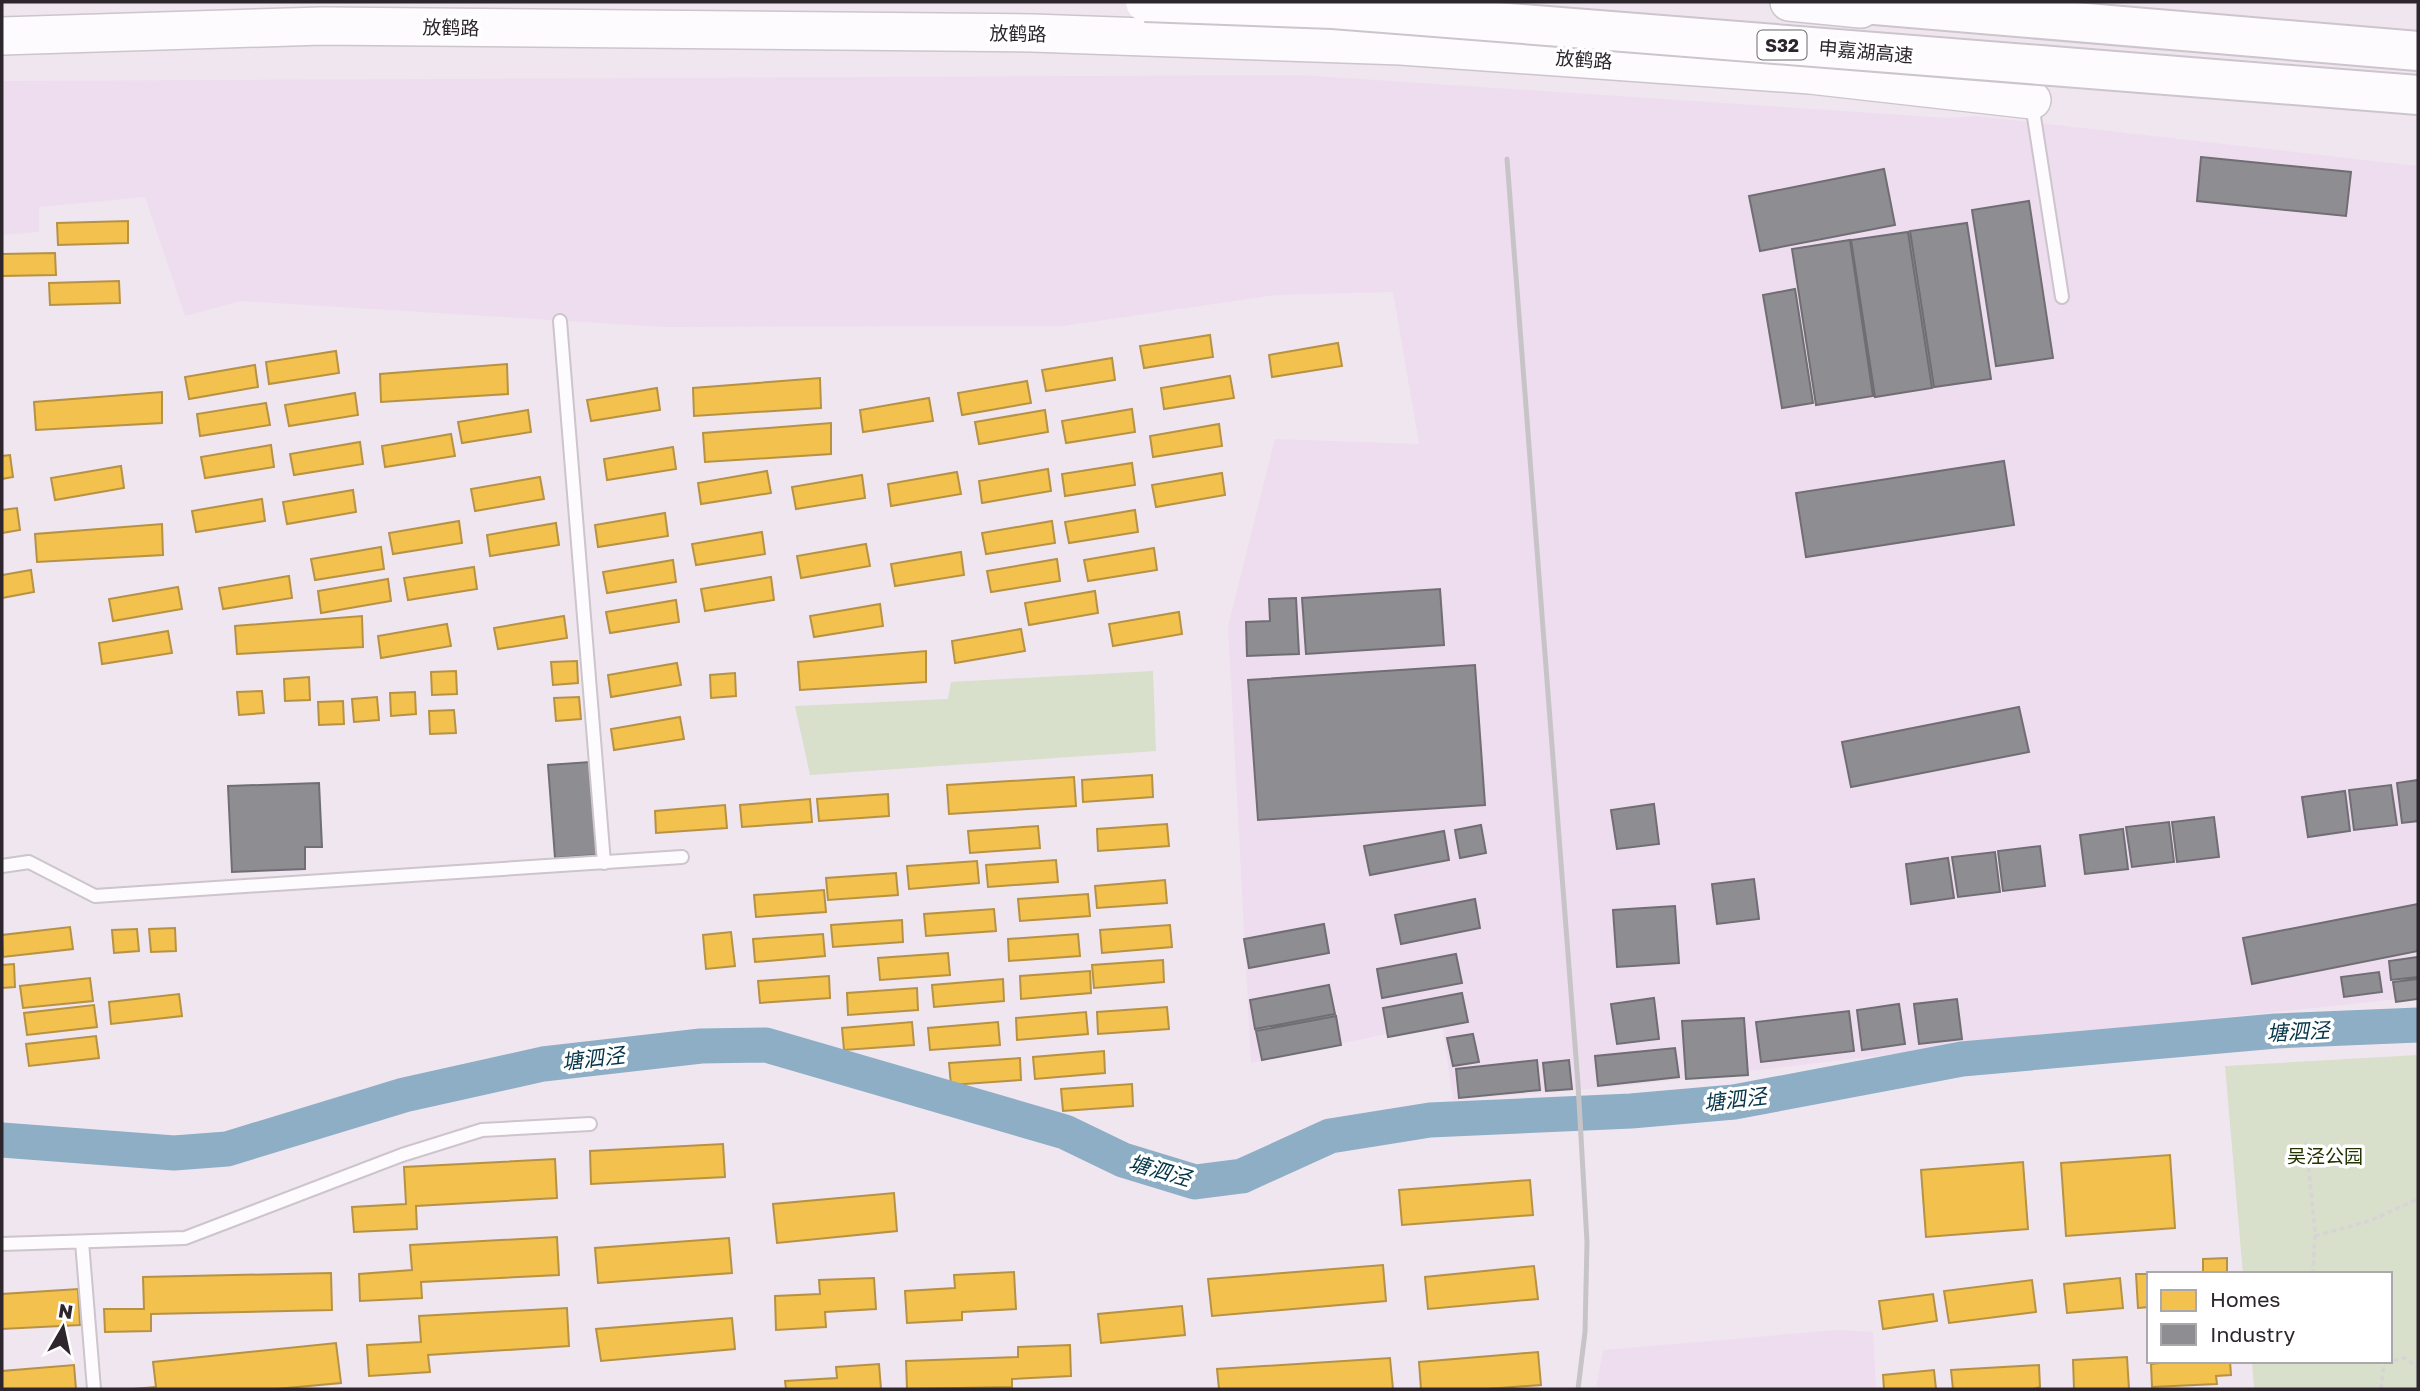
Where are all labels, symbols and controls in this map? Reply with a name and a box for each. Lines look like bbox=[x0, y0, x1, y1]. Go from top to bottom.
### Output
street label: 放鹤路 bbox=[422, 15, 480, 39]
street label: 放鹤路 bbox=[989, 21, 1047, 45]
road number: S32 bbox=[1758, 31, 1806, 60]
street label: 申嘉湖高速 bbox=[1818, 35, 1914, 67]
street label: 放鹤路 bbox=[1555, 46, 1613, 72]
water label: 塘泗泾 bbox=[2266, 1016, 2332, 1046]
water label: 塘泗泾 bbox=[560, 1041, 628, 1075]
water label: 塘泗泾 bbox=[1702, 1082, 1770, 1116]
park label: 吴泾公园 bbox=[2287, 1144, 2363, 1167]
water label: 塘泗泾 bbox=[1126, 1149, 1196, 1192]
legend bbox=[2147, 1272, 2392, 1363]
text: Homes bbox=[2210, 1286, 2280, 1312]
north arrow bbox=[28, 1293, 98, 1363]
text: N bbox=[57, 1298, 75, 1323]
text: Industry bbox=[2210, 1321, 2295, 1347]

